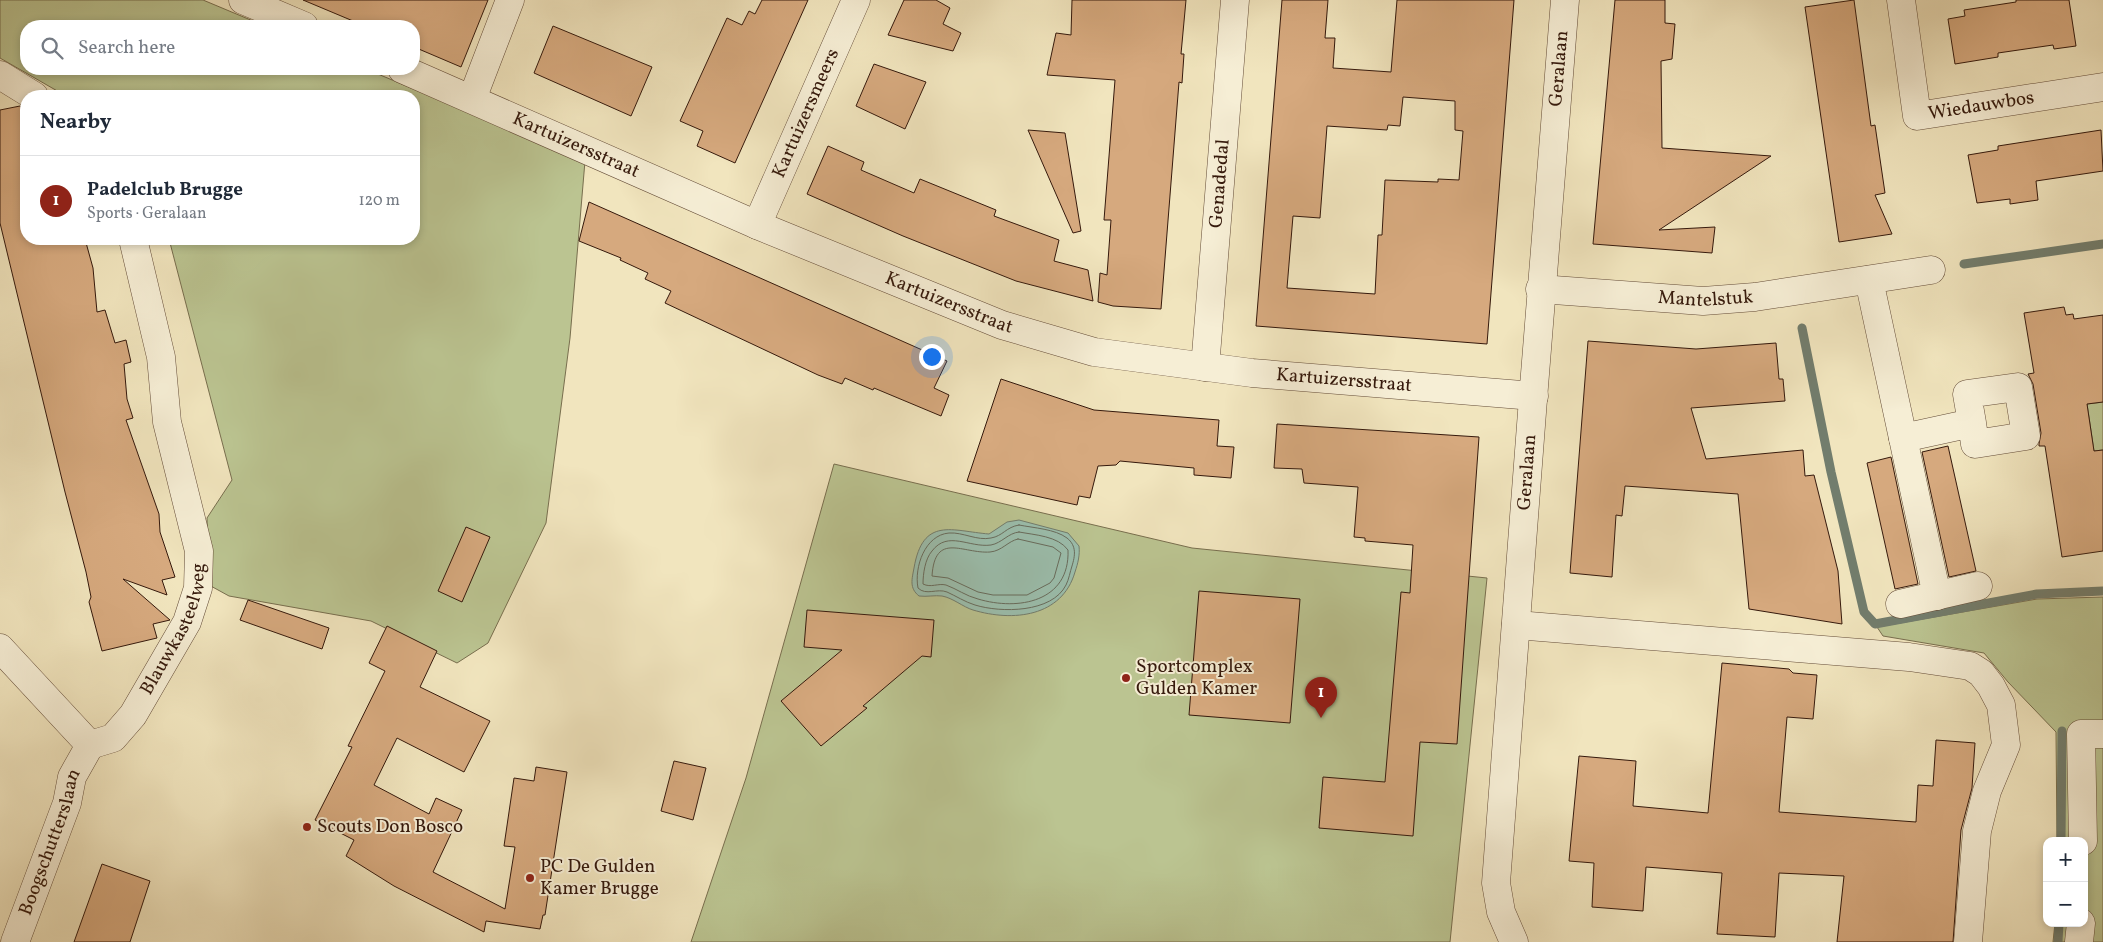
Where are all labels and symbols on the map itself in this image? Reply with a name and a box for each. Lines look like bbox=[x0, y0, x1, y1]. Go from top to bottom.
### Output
street label: Geralaan bbox=[1543, 29, 1575, 108]
street label: Kartuizersmeers bbox=[766, 44, 846, 182]
street label: Wiedauwbos bbox=[1926, 85, 2036, 127]
street label: Kartuizersstraat bbox=[508, 106, 644, 185]
street label: Genadedal bbox=[1203, 138, 1237, 229]
street label: Kartuizersstraat bbox=[881, 266, 1016, 341]
street label: Mantelstuk bbox=[1657, 284, 1754, 314]
your location bbox=[919, 344, 945, 370]
street label: Kartuizersstraat bbox=[1275, 362, 1413, 399]
street label: Geralaan bbox=[1512, 433, 1543, 511]
street label: Blauwkasteelweg bbox=[134, 563, 212, 700]
place label: Sportcomplex Gulden Kamer bbox=[1136, 654, 1257, 702]
marker: Sportcomplex Gulden Kamer bbox=[1120, 672, 1132, 684]
pin: 1 bbox=[1305, 677, 1337, 718]
street label: Boogschutterslaan bbox=[13, 764, 87, 919]
place label: Scouts Don Bosco bbox=[317, 814, 463, 840]
marker: Scouts Don Bosco bbox=[301, 821, 313, 833]
place label: PC De Gulden Kamer Brugge bbox=[540, 854, 659, 902]
marker: PC De Gulden Kamer Brugge bbox=[524, 872, 536, 884]

